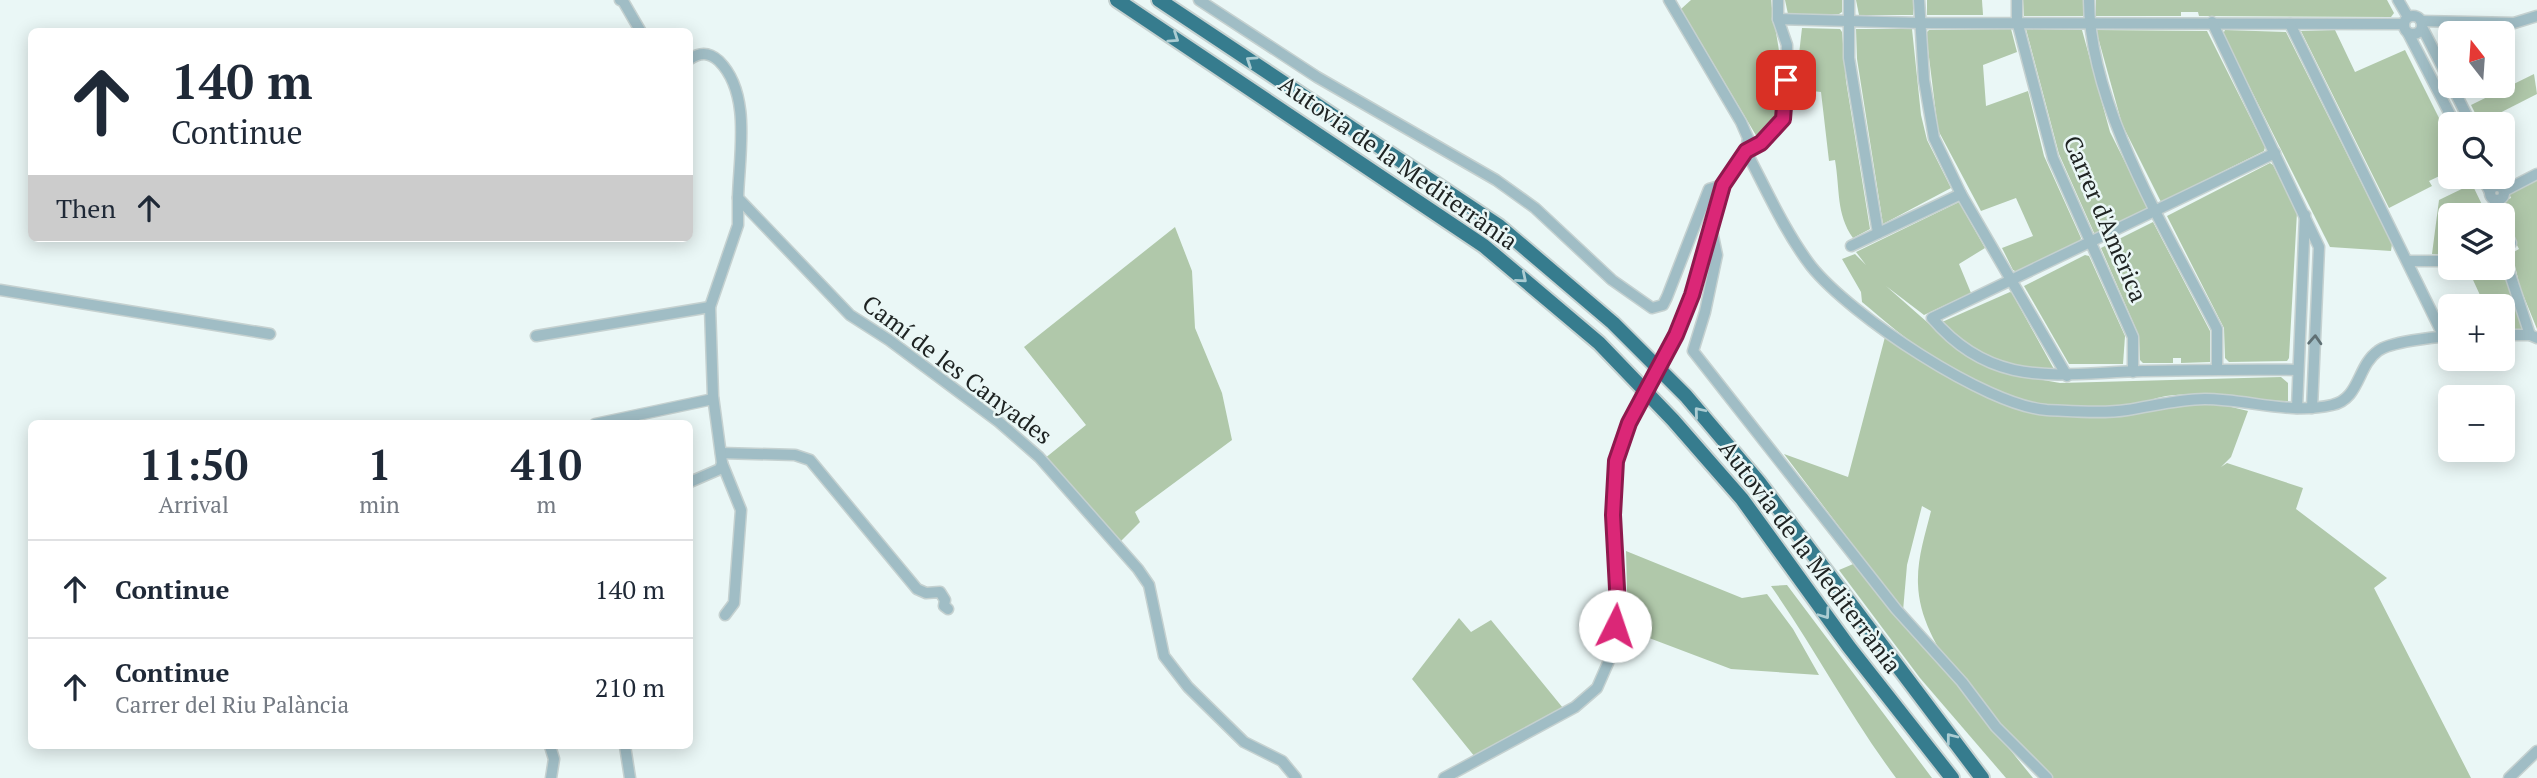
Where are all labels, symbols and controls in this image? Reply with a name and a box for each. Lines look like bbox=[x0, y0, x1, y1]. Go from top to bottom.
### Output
north arrow bbox=[2438, 21, 2515, 98]
map controls bbox=[2438, 21, 2515, 462]
one-way arrow bbox=[1166, 30, 1179, 42]
text: 140 m bbox=[171, 48, 313, 113]
pin bbox=[1756, 50, 1816, 110]
icon: ahead bbox=[56, 56, 147, 147]
one-way arrow bbox=[1246, 57, 1259, 70]
icon: arrive bbox=[1767, 61, 1805, 99]
street label: Autovia de la Mediterrània bbox=[1273, 68, 1524, 257]
text: Continue bbox=[171, 111, 303, 153]
button: search bbox=[2438, 112, 2515, 189]
street label: Carrer d'Amèrica bbox=[2056, 131, 2155, 307]
icon: ahead bbox=[130, 189, 168, 227]
text: Then bbox=[56, 191, 116, 225]
button: layers bbox=[2438, 203, 2515, 280]
one-way arrow bbox=[1514, 270, 1527, 282]
street label: Camí de les Canyades bbox=[856, 287, 1059, 451]
button: + bbox=[2438, 294, 2515, 371]
one-way arrow bbox=[2308, 334, 2323, 345]
button: − bbox=[2438, 385, 2515, 462]
one-way arrow bbox=[1695, 407, 1707, 420]
street label: Autovia de la Mediterrània bbox=[1712, 433, 1909, 680]
text: 11:50 bbox=[139, 436, 248, 492]
text: 1 bbox=[368, 436, 391, 492]
text: 410 bbox=[511, 436, 582, 492]
text: Arrival bbox=[158, 489, 229, 520]
text: min bbox=[359, 489, 400, 520]
text: m bbox=[536, 489, 556, 520]
icon: ahead bbox=[56, 570, 94, 608]
text: Continue bbox=[115, 572, 229, 606]
text: 140 m bbox=[595, 572, 665, 606]
position arrow bbox=[1578, 589, 1652, 663]
one-way arrow bbox=[1817, 606, 1829, 619]
text: Continue bbox=[115, 655, 229, 689]
icon: ahead bbox=[56, 668, 94, 706]
text: 210 m bbox=[595, 670, 665, 704]
text: Carrer del Riu Palància bbox=[115, 689, 349, 720]
one-way arrow bbox=[1946, 734, 1959, 746]

